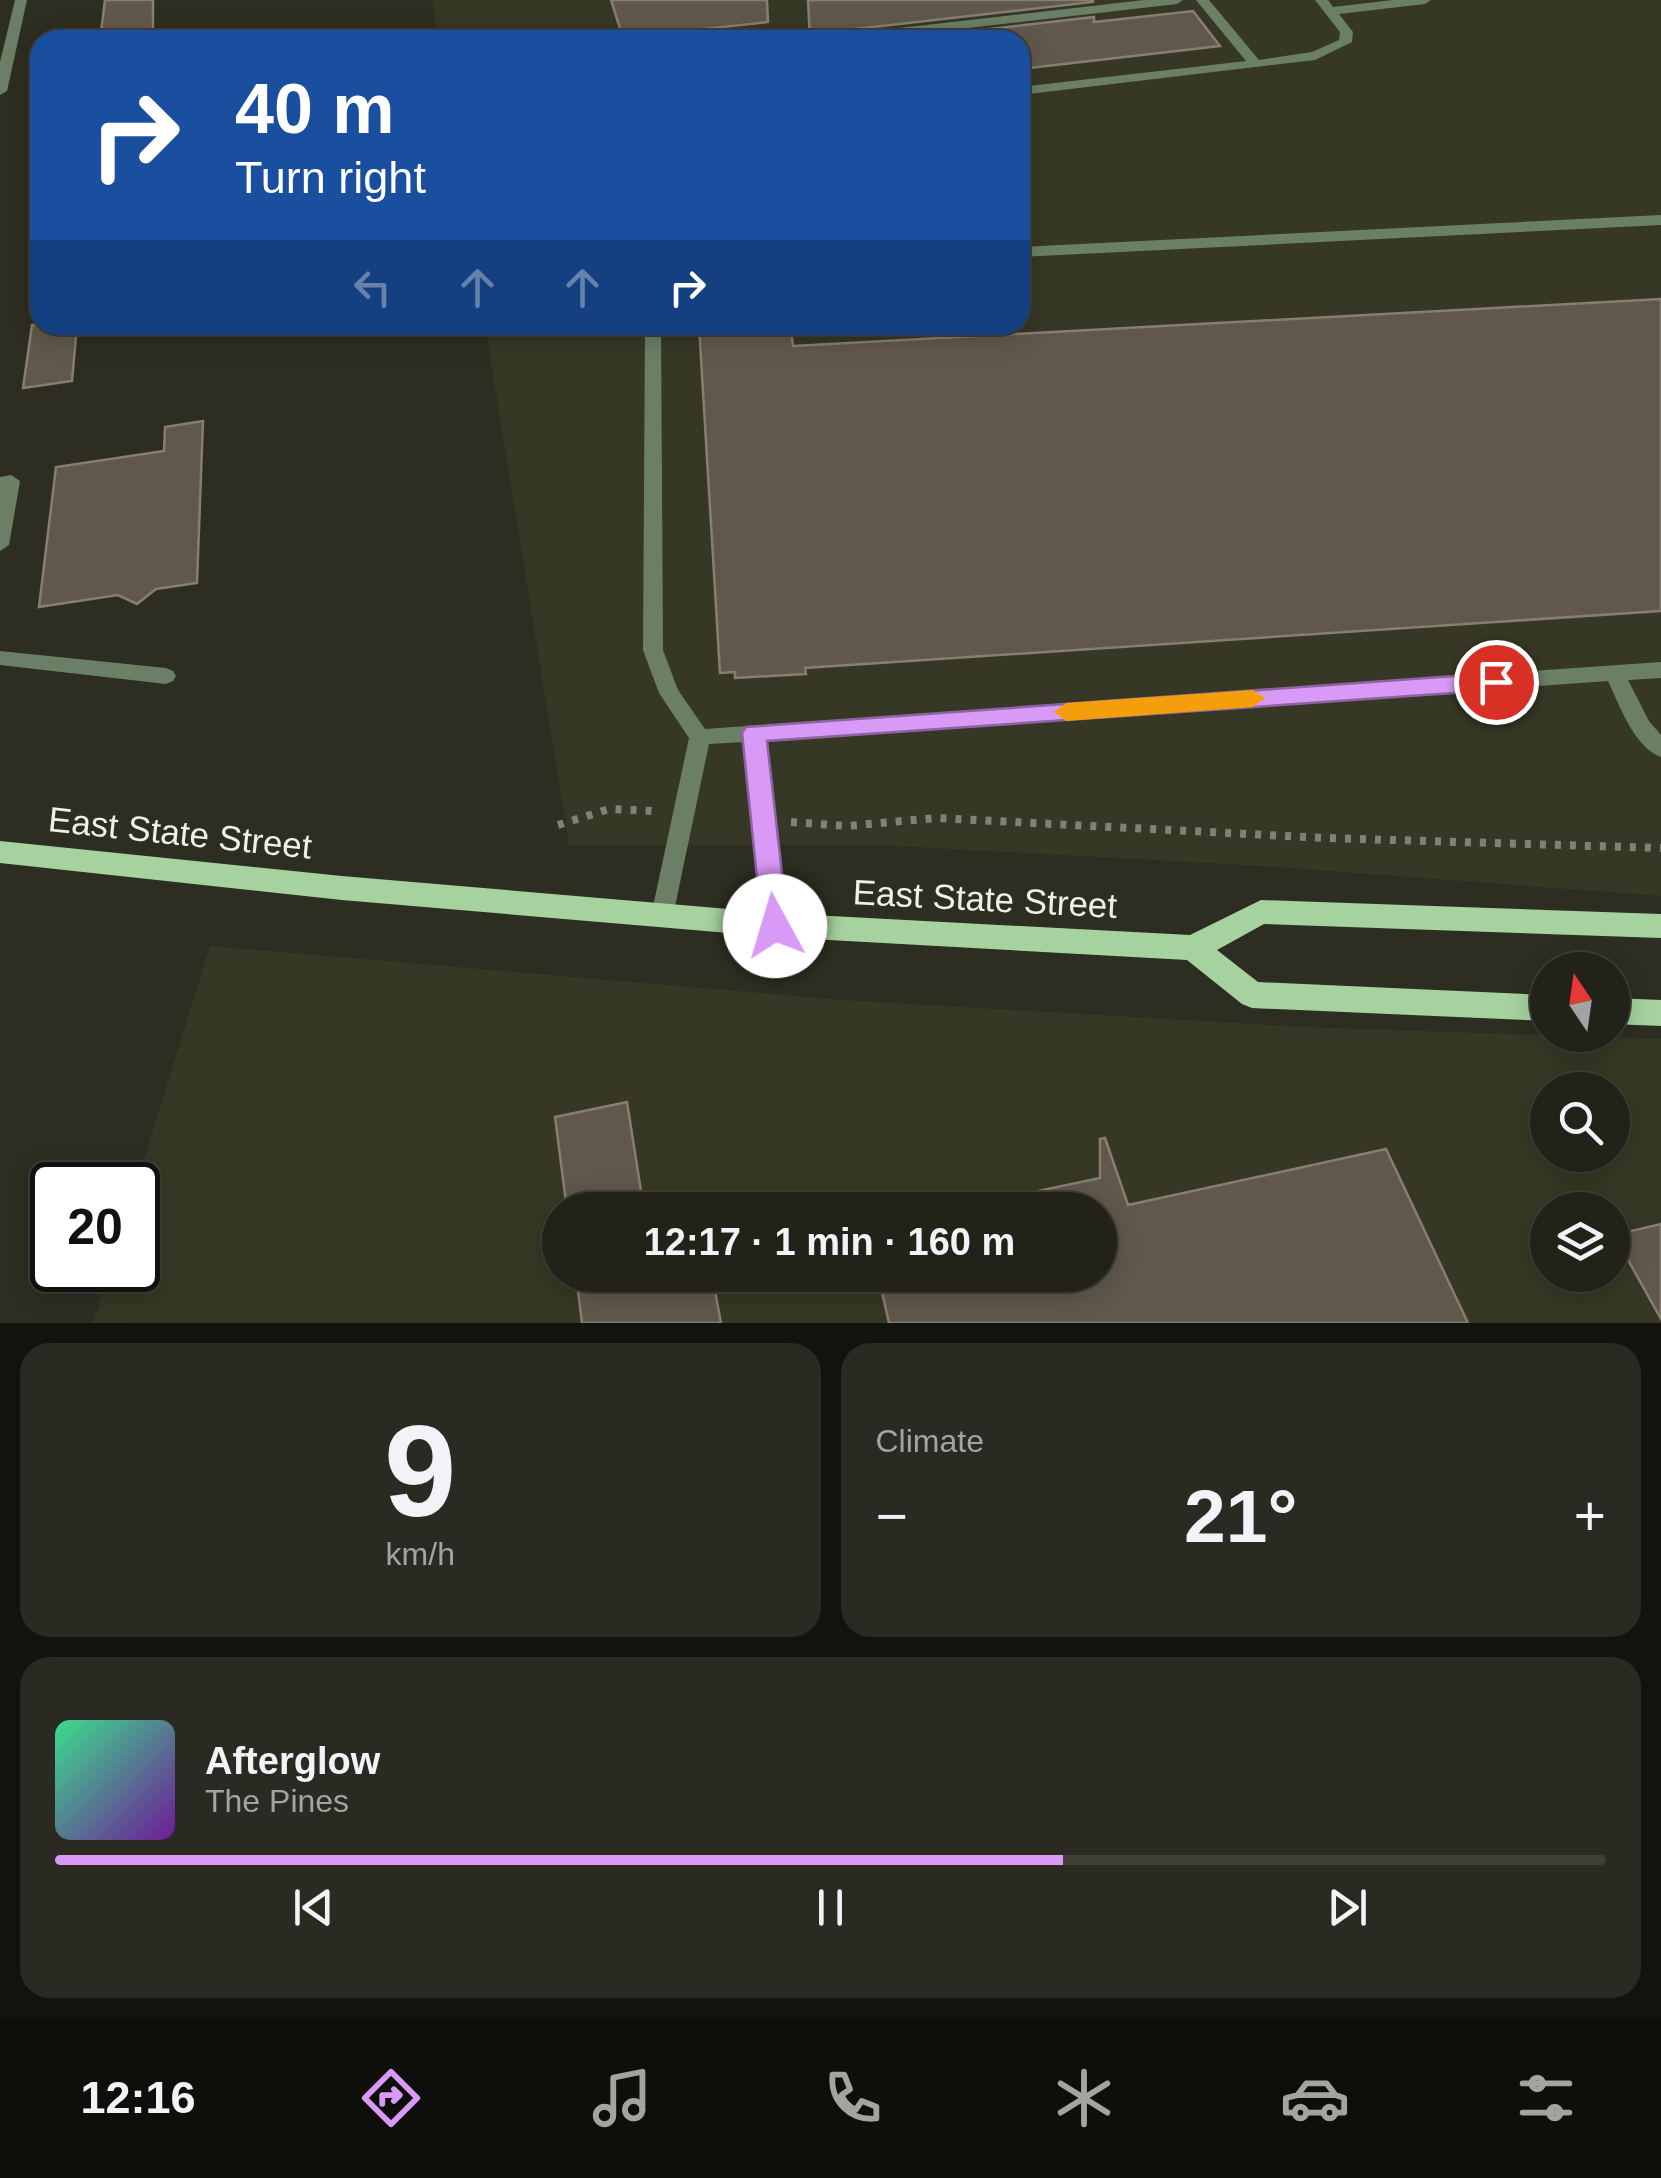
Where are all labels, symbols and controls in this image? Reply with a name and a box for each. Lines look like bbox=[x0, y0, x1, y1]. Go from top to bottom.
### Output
icon: right bbox=[70, 70, 200, 200]
text: 40 m bbox=[235, 70, 395, 148]
text: Turn right bbox=[235, 152, 426, 203]
icon: left bbox=[345, 260, 400, 315]
icon: ahead bbox=[450, 260, 505, 315]
icon: ahead bbox=[555, 260, 610, 315]
icon: right bbox=[660, 260, 715, 315]
pin bbox=[1454, 640, 1539, 725]
icon: arrive bbox=[1469, 655, 1524, 710]
street label: East State Street bbox=[46, 799, 314, 866]
street label: East State Street bbox=[852, 872, 1118, 925]
position arrow bbox=[723, 874, 827, 978]
north arrow bbox=[1530, 952, 1630, 1052]
map controls bbox=[1530, 952, 1630, 1292]
button: search bbox=[1530, 1072, 1630, 1172]
speed limit sign: 20 bbox=[30, 1162, 160, 1292]
button: layers bbox=[1530, 1192, 1630, 1292]
text: 12:17 · 1 min · 160 m bbox=[644, 1221, 1015, 1263]
text: 9 bbox=[384, 1398, 456, 1544]
text: Climate bbox=[876, 1423, 984, 1459]
text: 21° bbox=[1184, 1474, 1297, 1558]
text: − bbox=[876, 1485, 908, 1547]
text: + bbox=[1574, 1485, 1606, 1547]
text: km/h bbox=[386, 1536, 455, 1572]
text: Afterglow bbox=[205, 1740, 380, 1782]
text: The Pines bbox=[205, 1783, 349, 1819]
icon: previous bbox=[286, 1880, 341, 1935]
icon: pause bbox=[803, 1880, 858, 1935]
icon: next bbox=[1320, 1880, 1375, 1935]
icon: directions bbox=[356, 2063, 426, 2133]
icon: music bbox=[587, 2063, 657, 2133]
icon: phone bbox=[818, 2063, 888, 2133]
icon: climate bbox=[1049, 2063, 1119, 2133]
icon: car bbox=[1280, 2063, 1350, 2133]
icon: filters bbox=[1511, 2063, 1581, 2133]
text: 12:16 bbox=[80, 2072, 196, 2123]

